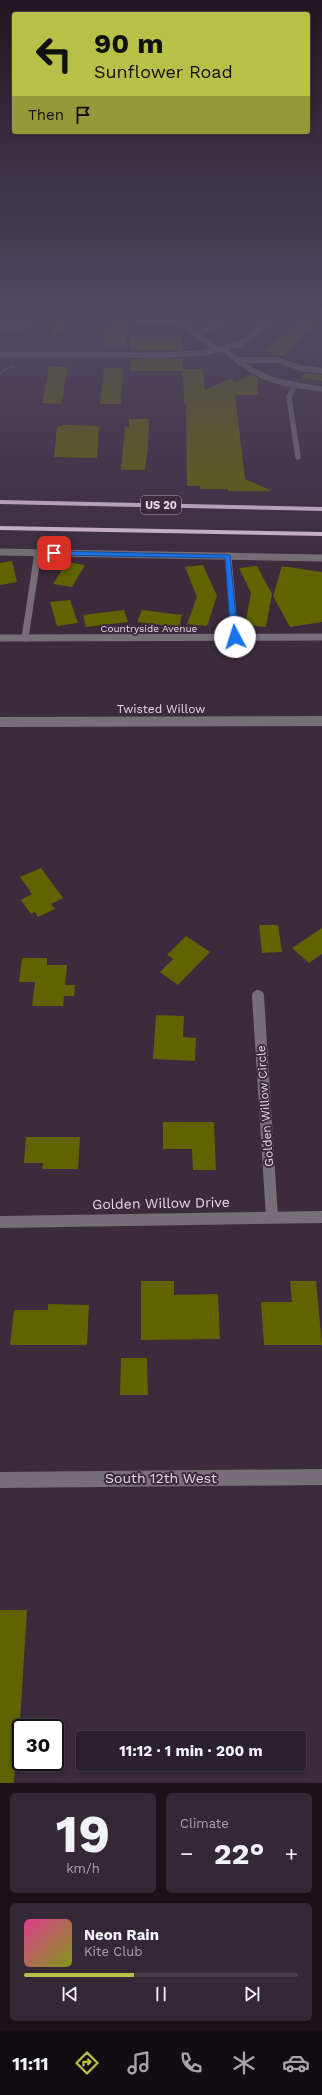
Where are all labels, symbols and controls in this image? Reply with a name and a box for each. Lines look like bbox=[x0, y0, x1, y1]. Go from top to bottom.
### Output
text: 90 m bbox=[94, 27, 164, 60]
icon: left bbox=[28, 28, 80, 80]
text: Sunflower Road bbox=[94, 61, 233, 82]
icon: arrive bbox=[72, 104, 94, 126]
text: Then bbox=[28, 106, 64, 124]
road number: US 20 bbox=[141, 496, 181, 514]
pin bbox=[37, 536, 71, 570]
icon: arrive bbox=[43, 542, 65, 564]
position arrow bbox=[214, 616, 256, 658]
street label: Countryside Avenue bbox=[101, 623, 198, 634]
street label: Twisted Willow bbox=[117, 702, 205, 716]
street label: Golden Willow Circle bbox=[254, 1045, 276, 1167]
street label: Golden Willow Drive bbox=[92, 1194, 230, 1212]
street label: South 12th West bbox=[105, 1470, 217, 1486]
speed limit sign: 30 bbox=[12, 1719, 64, 1771]
text: 11:12 · 1 min · 200 m bbox=[119, 1742, 263, 1760]
text: 19 bbox=[56, 1804, 110, 1865]
text: Climate bbox=[180, 1816, 229, 1831]
text: 22° bbox=[214, 1836, 264, 1871]
text: − bbox=[180, 1841, 193, 1866]
text: + bbox=[285, 1841, 298, 1866]
text: km/h bbox=[66, 1861, 100, 1876]
text: Neon Rain bbox=[84, 1926, 159, 1944]
text: Kite Club bbox=[84, 1944, 142, 1959]
icon: previous bbox=[59, 1983, 81, 2005]
icon: pause bbox=[150, 1983, 172, 2005]
icon: next bbox=[241, 1983, 263, 2005]
icon: directions bbox=[73, 2049, 101, 2077]
icon: music bbox=[125, 2049, 153, 2077]
icon: phone bbox=[177, 2049, 205, 2077]
icon: climate bbox=[230, 2049, 258, 2077]
icon: car bbox=[282, 2049, 310, 2077]
text: 11:11 bbox=[12, 2053, 49, 2074]

